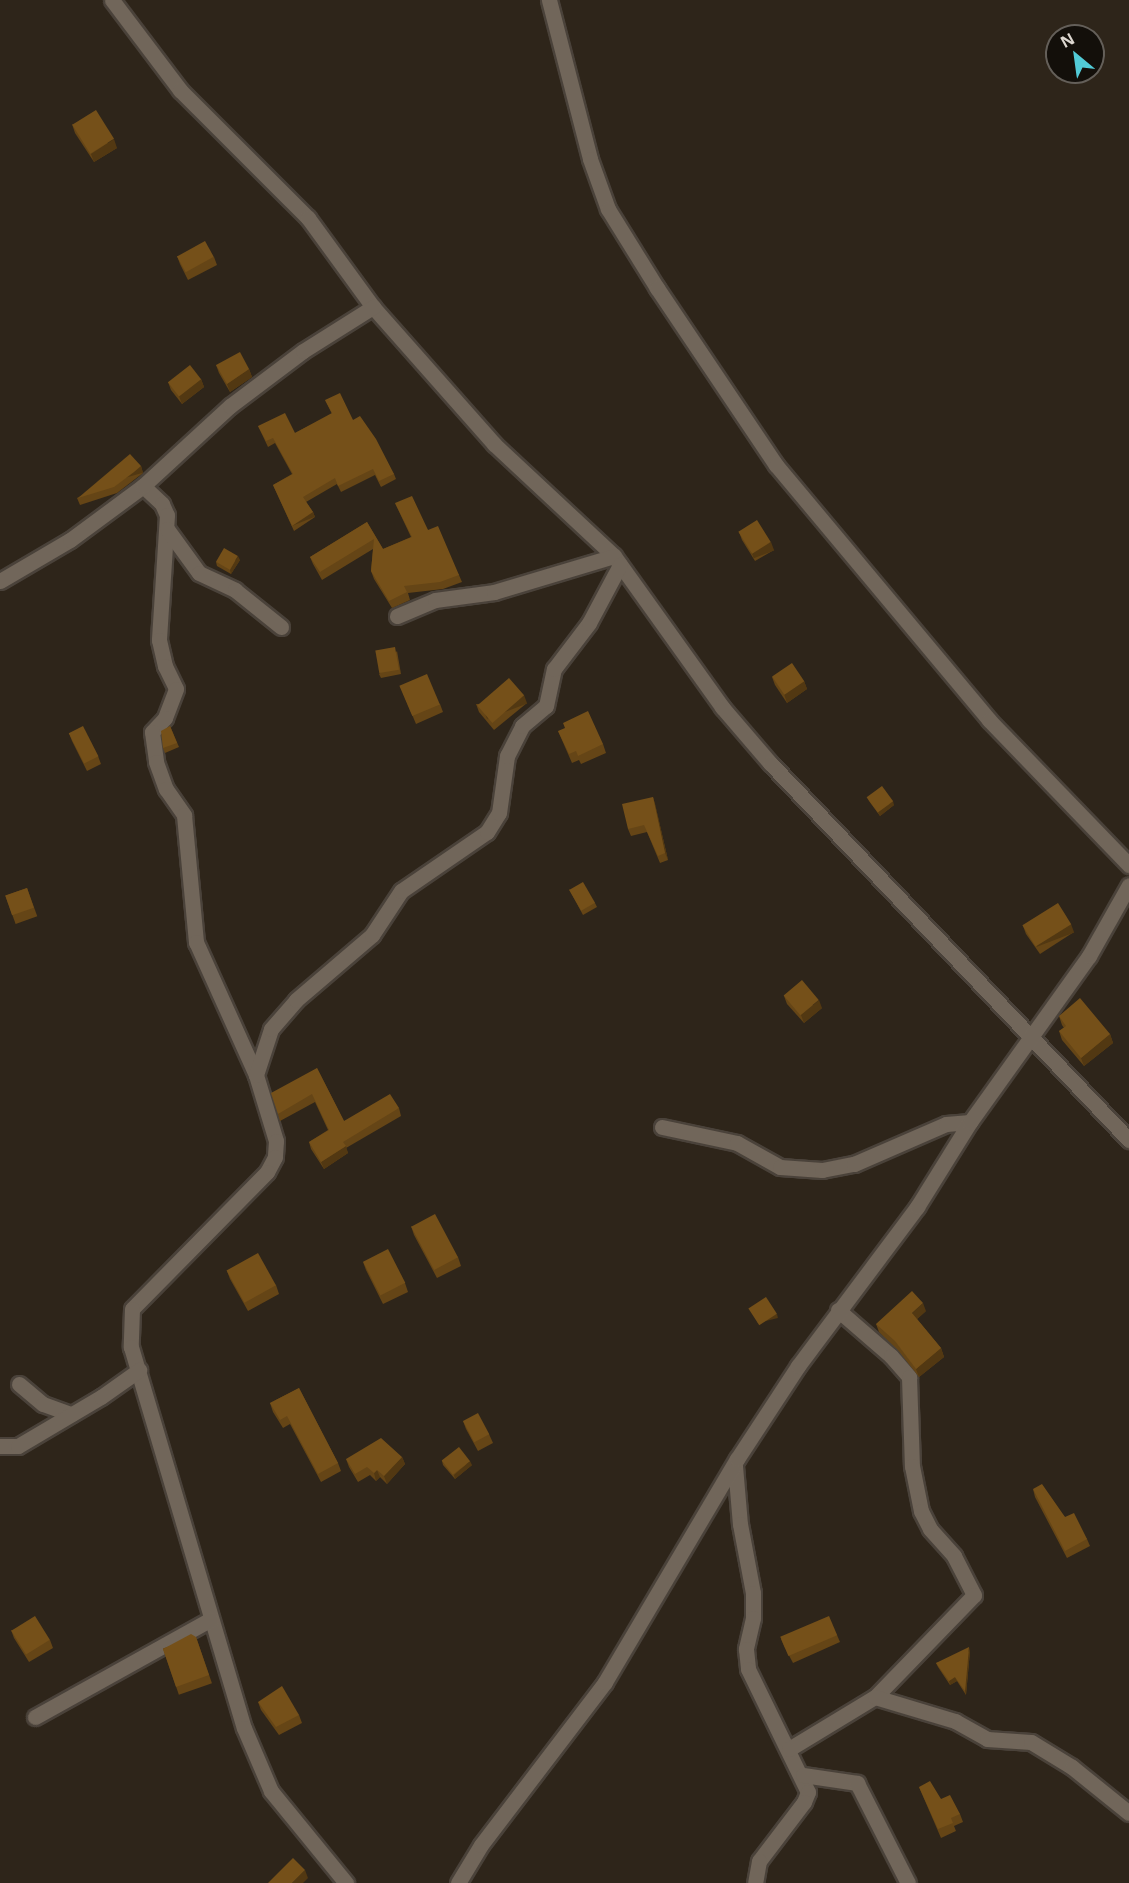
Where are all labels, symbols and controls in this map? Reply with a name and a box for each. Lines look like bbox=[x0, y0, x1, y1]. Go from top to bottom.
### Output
north arrow bbox=[1045, 24, 1105, 84]
text: N bbox=[1056, 27, 1078, 53]

